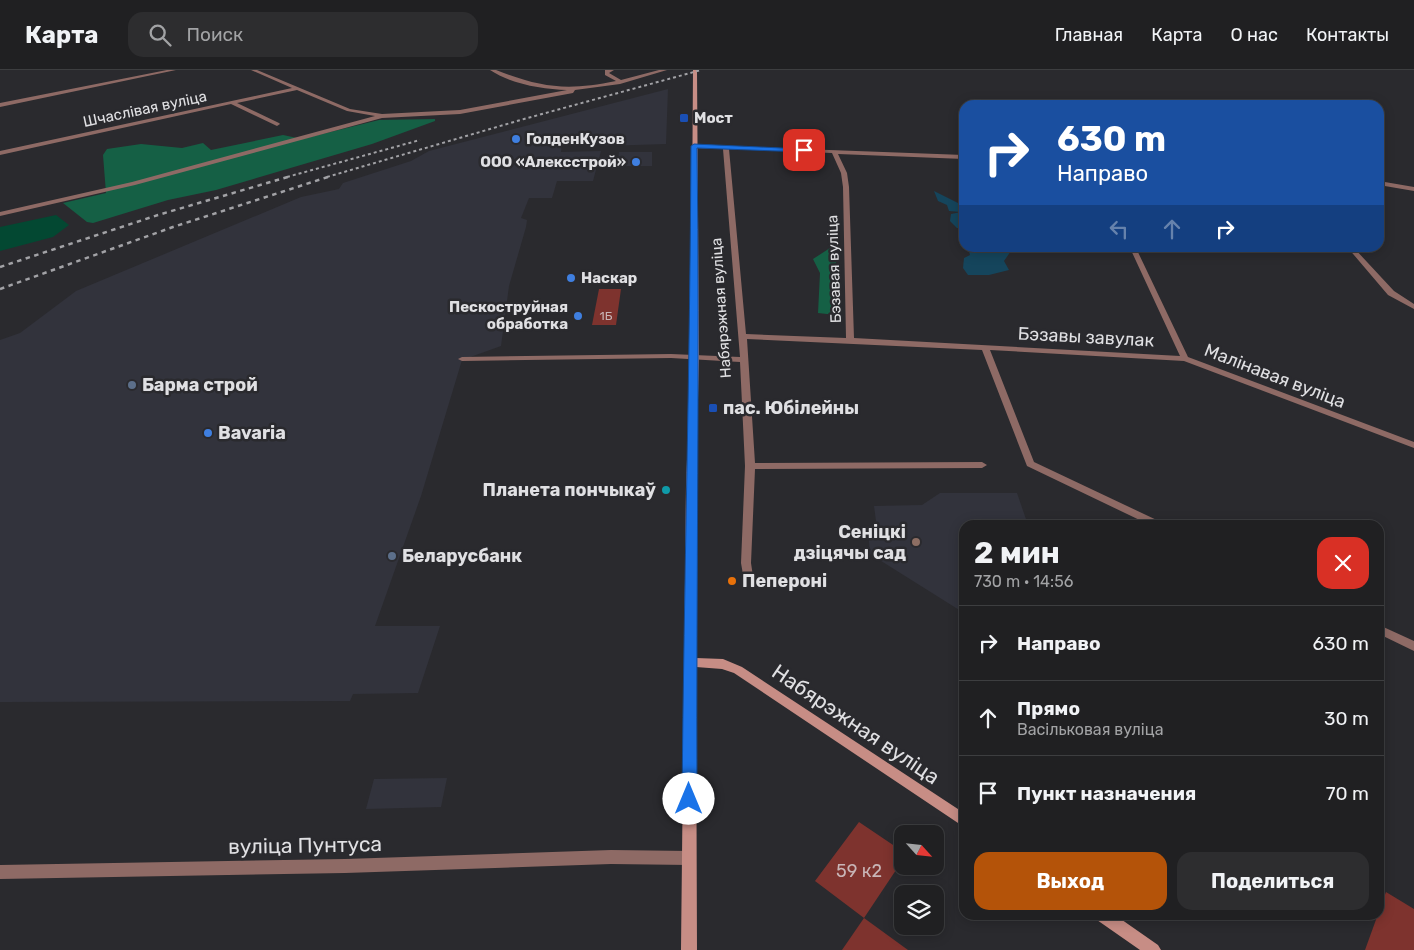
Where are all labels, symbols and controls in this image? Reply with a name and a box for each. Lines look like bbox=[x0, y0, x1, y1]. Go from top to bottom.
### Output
search box bbox=[128, 12, 478, 57]
text: Карта bbox=[25, 21, 98, 49]
icon: search bbox=[146, 21, 174, 49]
text: Поиск bbox=[186, 23, 243, 46]
text: Главная bbox=[1055, 24, 1123, 46]
text: Карта bbox=[1151, 24, 1203, 46]
text: О нас bbox=[1231, 24, 1278, 46]
text: Контакты bbox=[1306, 24, 1389, 46]
street label: Шчаслівая вуліца bbox=[81, 87, 209, 131]
place label: Мост bbox=[694, 109, 733, 127]
marker: Мост bbox=[678, 112, 690, 124]
text: 630 m bbox=[1057, 118, 1166, 160]
icon: right bbox=[974, 120, 1039, 185]
pin bbox=[783, 129, 825, 171]
place label: ГолденКузов bbox=[526, 130, 625, 148]
marker: ГолденКузов bbox=[510, 133, 522, 145]
icon: arrive bbox=[790, 136, 818, 164]
place label: ООО «Алексстрой» bbox=[480, 153, 626, 171]
marker: ООО «Алексстрой» bbox=[630, 156, 642, 168]
text: Направо bbox=[1057, 160, 1148, 187]
street label: Бэзавая вуліца bbox=[823, 214, 845, 324]
icon: left bbox=[1105, 215, 1133, 243]
icon: ahead bbox=[1158, 215, 1186, 243]
icon: right bbox=[1211, 215, 1239, 243]
street label: Набярэжная вуліца bbox=[707, 237, 735, 379]
place label: Наскар bbox=[581, 269, 637, 287]
marker: Наскар bbox=[565, 272, 577, 284]
place label: Пескоструйная обработка bbox=[449, 298, 568, 333]
house number: 1Б bbox=[600, 309, 613, 323]
marker: Пескоструйная обработка bbox=[572, 310, 584, 322]
street label: Бэзавы завулак bbox=[1017, 322, 1155, 352]
street label: Малінавая вуліца bbox=[1201, 339, 1349, 413]
place label: Барма строй bbox=[142, 374, 258, 396]
marker: Барма строй bbox=[126, 379, 138, 391]
place label: пас. Юбілейны bbox=[723, 397, 859, 419]
marker: пас. Юбілейны bbox=[707, 402, 719, 414]
place label: Bavaria bbox=[218, 422, 286, 444]
marker: Bavaria bbox=[202, 427, 214, 439]
place label: Планета пончыкаў bbox=[482, 479, 656, 501]
marker: Планета пончыкаў bbox=[660, 484, 672, 496]
place label: Сеніцкі дзіцячы сад bbox=[794, 521, 906, 564]
text: 2 мин bbox=[974, 535, 1060, 571]
marker: Сеніцкі дзіцячы сад bbox=[910, 536, 922, 548]
button: close bbox=[1317, 537, 1369, 589]
place label: Беларусбанк bbox=[402, 545, 522, 567]
marker: Беларусбанк bbox=[386, 550, 398, 562]
place label: Пепероні bbox=[742, 570, 827, 592]
text: 730 m · 14:56 bbox=[974, 572, 1073, 591]
marker: Пепероні bbox=[726, 575, 738, 587]
icon: right bbox=[974, 629, 1002, 657]
text: Направо bbox=[1017, 632, 1101, 655]
text: 630 m bbox=[1313, 632, 1369, 655]
street label: Набярэжная вуліца bbox=[768, 659, 944, 789]
text: Прямо bbox=[1017, 697, 1080, 720]
icon: ahead bbox=[974, 704, 1002, 732]
text: 30 m bbox=[1324, 707, 1369, 730]
text: Васільковая вуліца bbox=[1017, 720, 1163, 739]
position arrow bbox=[662, 772, 714, 824]
icon: arrive bbox=[974, 779, 1002, 807]
text: Пункт назначения bbox=[1017, 782, 1196, 805]
text: 70 m bbox=[1326, 782, 1369, 805]
north arrow bbox=[894, 825, 944, 875]
map controls bbox=[894, 825, 944, 935]
street label: вуліца Пунтуса bbox=[228, 831, 382, 859]
button: Выход bbox=[974, 852, 1167, 910]
button: Поделиться bbox=[1177, 852, 1369, 910]
house number: 59 к2 bbox=[836, 860, 882, 882]
button: layers bbox=[894, 885, 944, 935]

